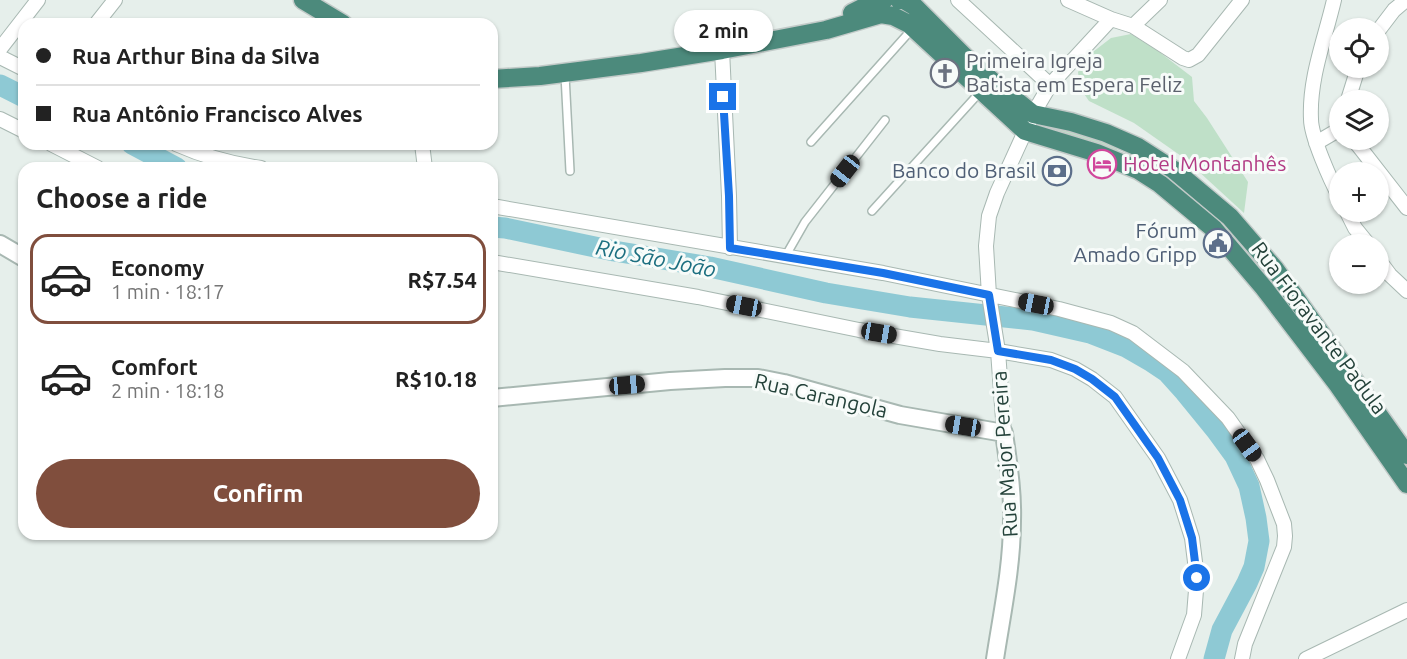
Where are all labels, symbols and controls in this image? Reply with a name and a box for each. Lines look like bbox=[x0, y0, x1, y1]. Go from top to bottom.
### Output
callout: 2 min bbox=[674, 10, 772, 52]
map controls bbox=[1329, 18, 1389, 294]
button: locate bbox=[1329, 18, 1389, 78]
text: 2 min bbox=[698, 19, 749, 42]
text: Rua Arthur Bina da Silva bbox=[72, 43, 320, 68]
place label: Primeira Igreja Batista em Espera Feliz bbox=[966, 48, 1182, 96]
church icon: Primeira Igreja Batista em Espera Feliz bbox=[929, 57, 961, 89]
route end bbox=[709, 83, 736, 110]
button: layers bbox=[1329, 90, 1389, 150]
text: Rua Antônio Francisco Alves bbox=[72, 101, 363, 126]
hotel icon: Hotel Montanhês bbox=[1086, 148, 1118, 180]
car bbox=[827, 151, 863, 191]
place label: Hotel Montanhês bbox=[1123, 151, 1286, 175]
bank icon: Banco do Brasil bbox=[1041, 155, 1073, 187]
place label: Banco do Brasil bbox=[892, 158, 1036, 182]
button: + bbox=[1329, 162, 1389, 222]
text: Choose a ride bbox=[36, 183, 208, 213]
place label: Fórum Amado Gripp bbox=[1073, 218, 1197, 266]
public building icon: Fórum Amado Gripp bbox=[1202, 227, 1234, 259]
water label: Rio São João bbox=[594, 234, 718, 281]
button: − bbox=[1329, 234, 1389, 294]
street label: Rua Fioravante Padula bbox=[1247, 237, 1392, 418]
icon: car bbox=[39, 252, 93, 306]
text: Economy bbox=[111, 255, 204, 280]
text: R$7.54 bbox=[408, 267, 477, 292]
text: 1 min · 18:17 bbox=[111, 280, 225, 303]
car bbox=[1017, 292, 1055, 316]
car bbox=[725, 294, 763, 318]
car bbox=[860, 321, 898, 345]
icon: car bbox=[39, 351, 93, 405]
text: Comfort bbox=[111, 354, 198, 379]
text: R$10.18 bbox=[395, 366, 477, 391]
street label: Rua Carangola bbox=[752, 368, 890, 422]
street label: Rua Major Pereira bbox=[986, 370, 1022, 538]
car bbox=[608, 374, 646, 396]
text: 2 min · 18:18 bbox=[111, 379, 225, 402]
car bbox=[944, 414, 982, 438]
car bbox=[1229, 425, 1265, 465]
button: Confirm bbox=[36, 459, 480, 528]
route start bbox=[1183, 564, 1210, 591]

